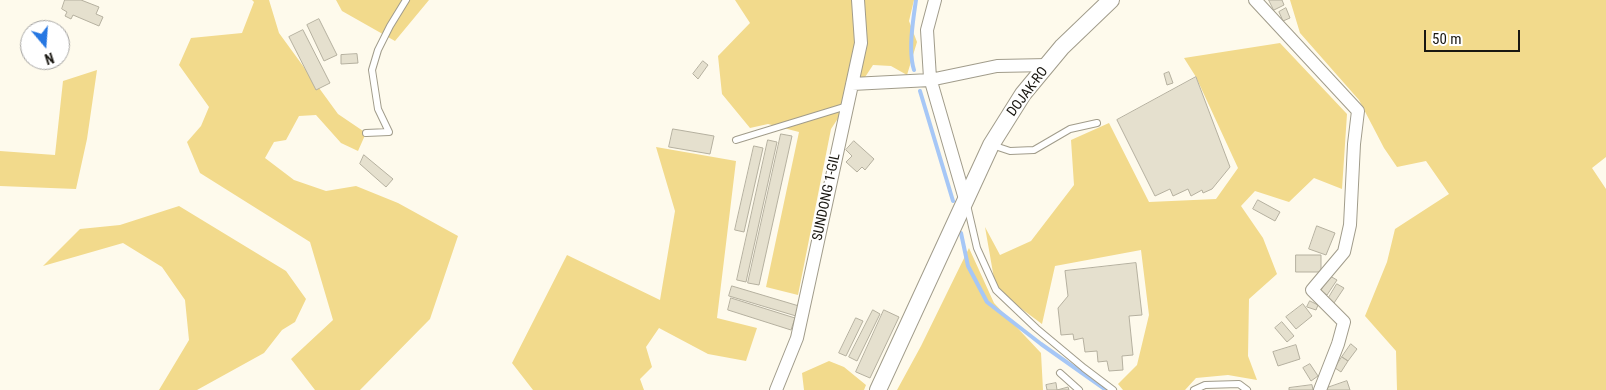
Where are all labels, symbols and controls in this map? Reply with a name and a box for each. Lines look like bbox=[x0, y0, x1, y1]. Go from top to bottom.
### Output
north arrow bbox=[20, 20, 70, 70]
scale bar bbox=[1426, 20, 1522, 52]
text: 50 m bbox=[1432, 30, 1462, 48]
text: N bbox=[43, 49, 56, 67]
street label: DOJAK-RO bbox=[1004, 64, 1052, 120]
street label: SUNDONG 1-GIL bbox=[810, 152, 844, 242]

